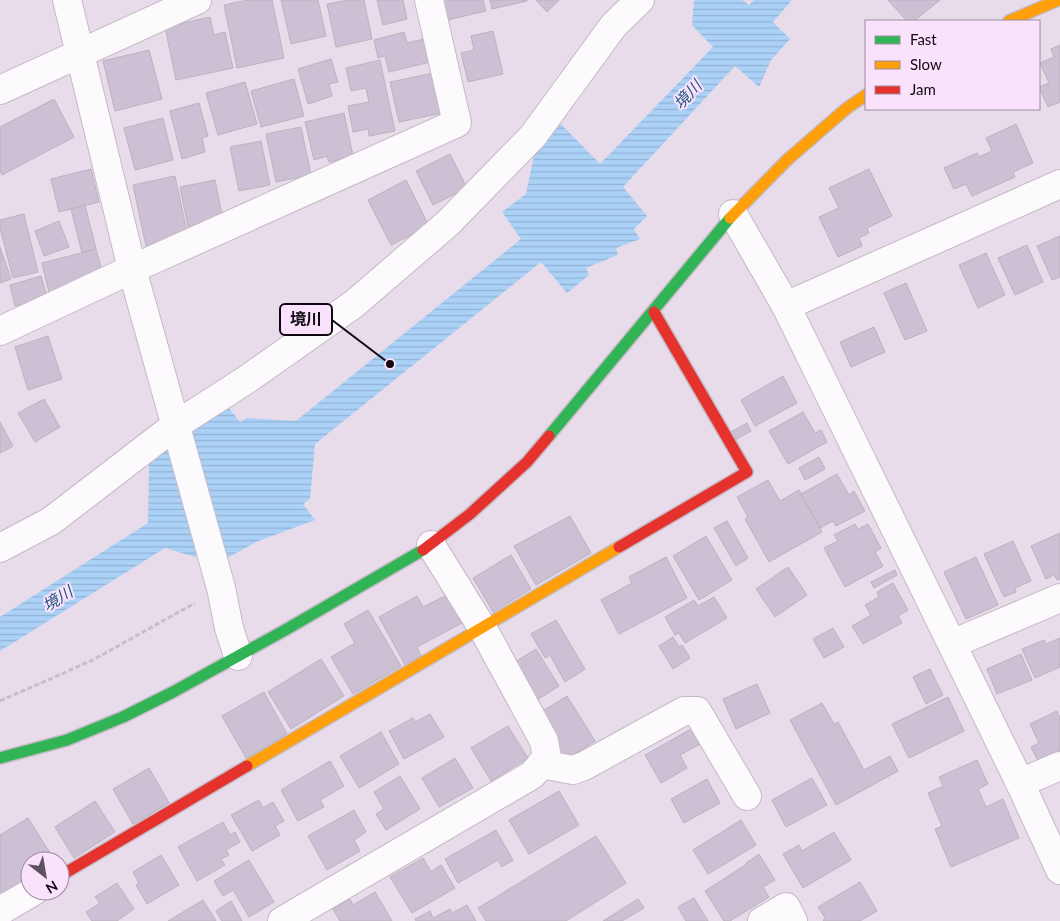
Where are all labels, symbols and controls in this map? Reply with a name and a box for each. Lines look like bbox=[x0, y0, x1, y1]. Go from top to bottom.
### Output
legend bbox=[865, 20, 1040, 110]
text: Fast bbox=[910, 30, 937, 48]
text: Slow bbox=[910, 55, 942, 73]
water label: 境川 bbox=[669, 74, 706, 112]
text: Jam bbox=[910, 80, 936, 98]
callout: 境川 bbox=[280, 304, 332, 335]
text: 境川 bbox=[290, 309, 322, 328]
water label: 境川 bbox=[38, 580, 77, 615]
north arrow bbox=[20, 851, 70, 901]
text: N bbox=[43, 878, 61, 898]

